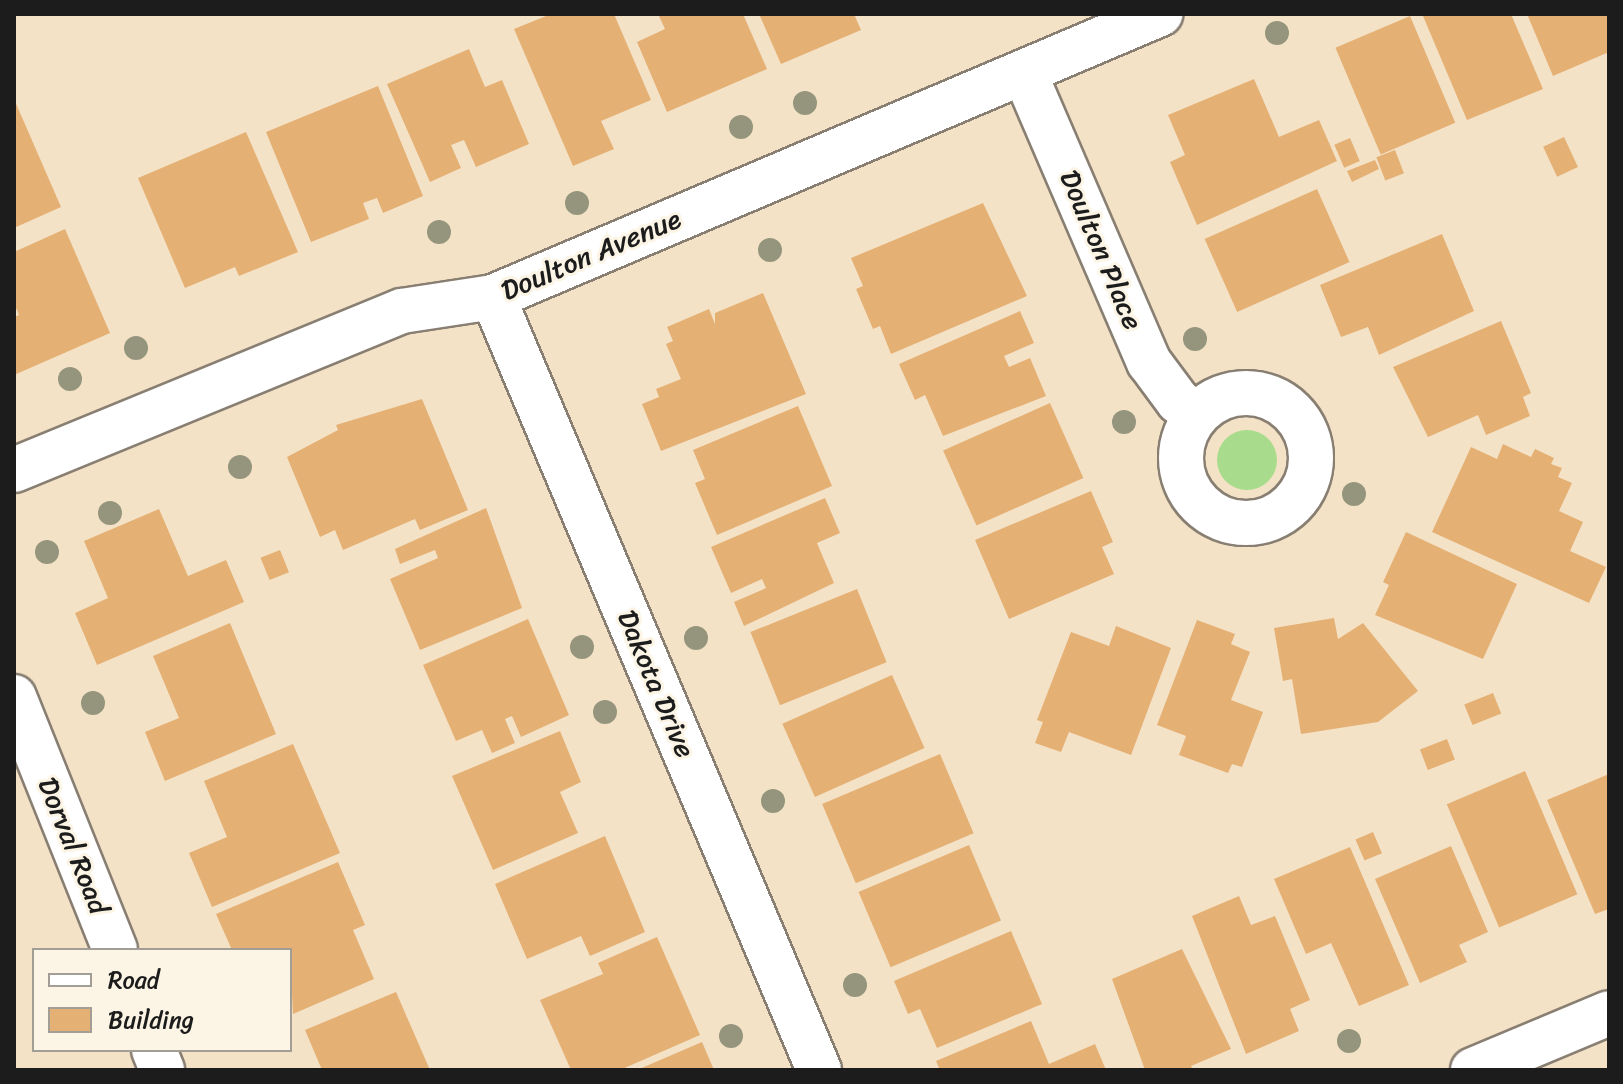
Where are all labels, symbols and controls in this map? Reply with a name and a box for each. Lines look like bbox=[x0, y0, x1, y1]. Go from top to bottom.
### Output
street label: Doulton Place bbox=[1052, 165, 1150, 335]
street label: Doulton Avenue bbox=[496, 202, 686, 308]
street label: Dakota Drive bbox=[610, 605, 702, 763]
street label: Dorval Road bbox=[30, 773, 116, 919]
legend bbox=[32, 948, 292, 1052]
text: Road bbox=[108, 959, 159, 1001]
text: Building bbox=[108, 999, 194, 1041]

